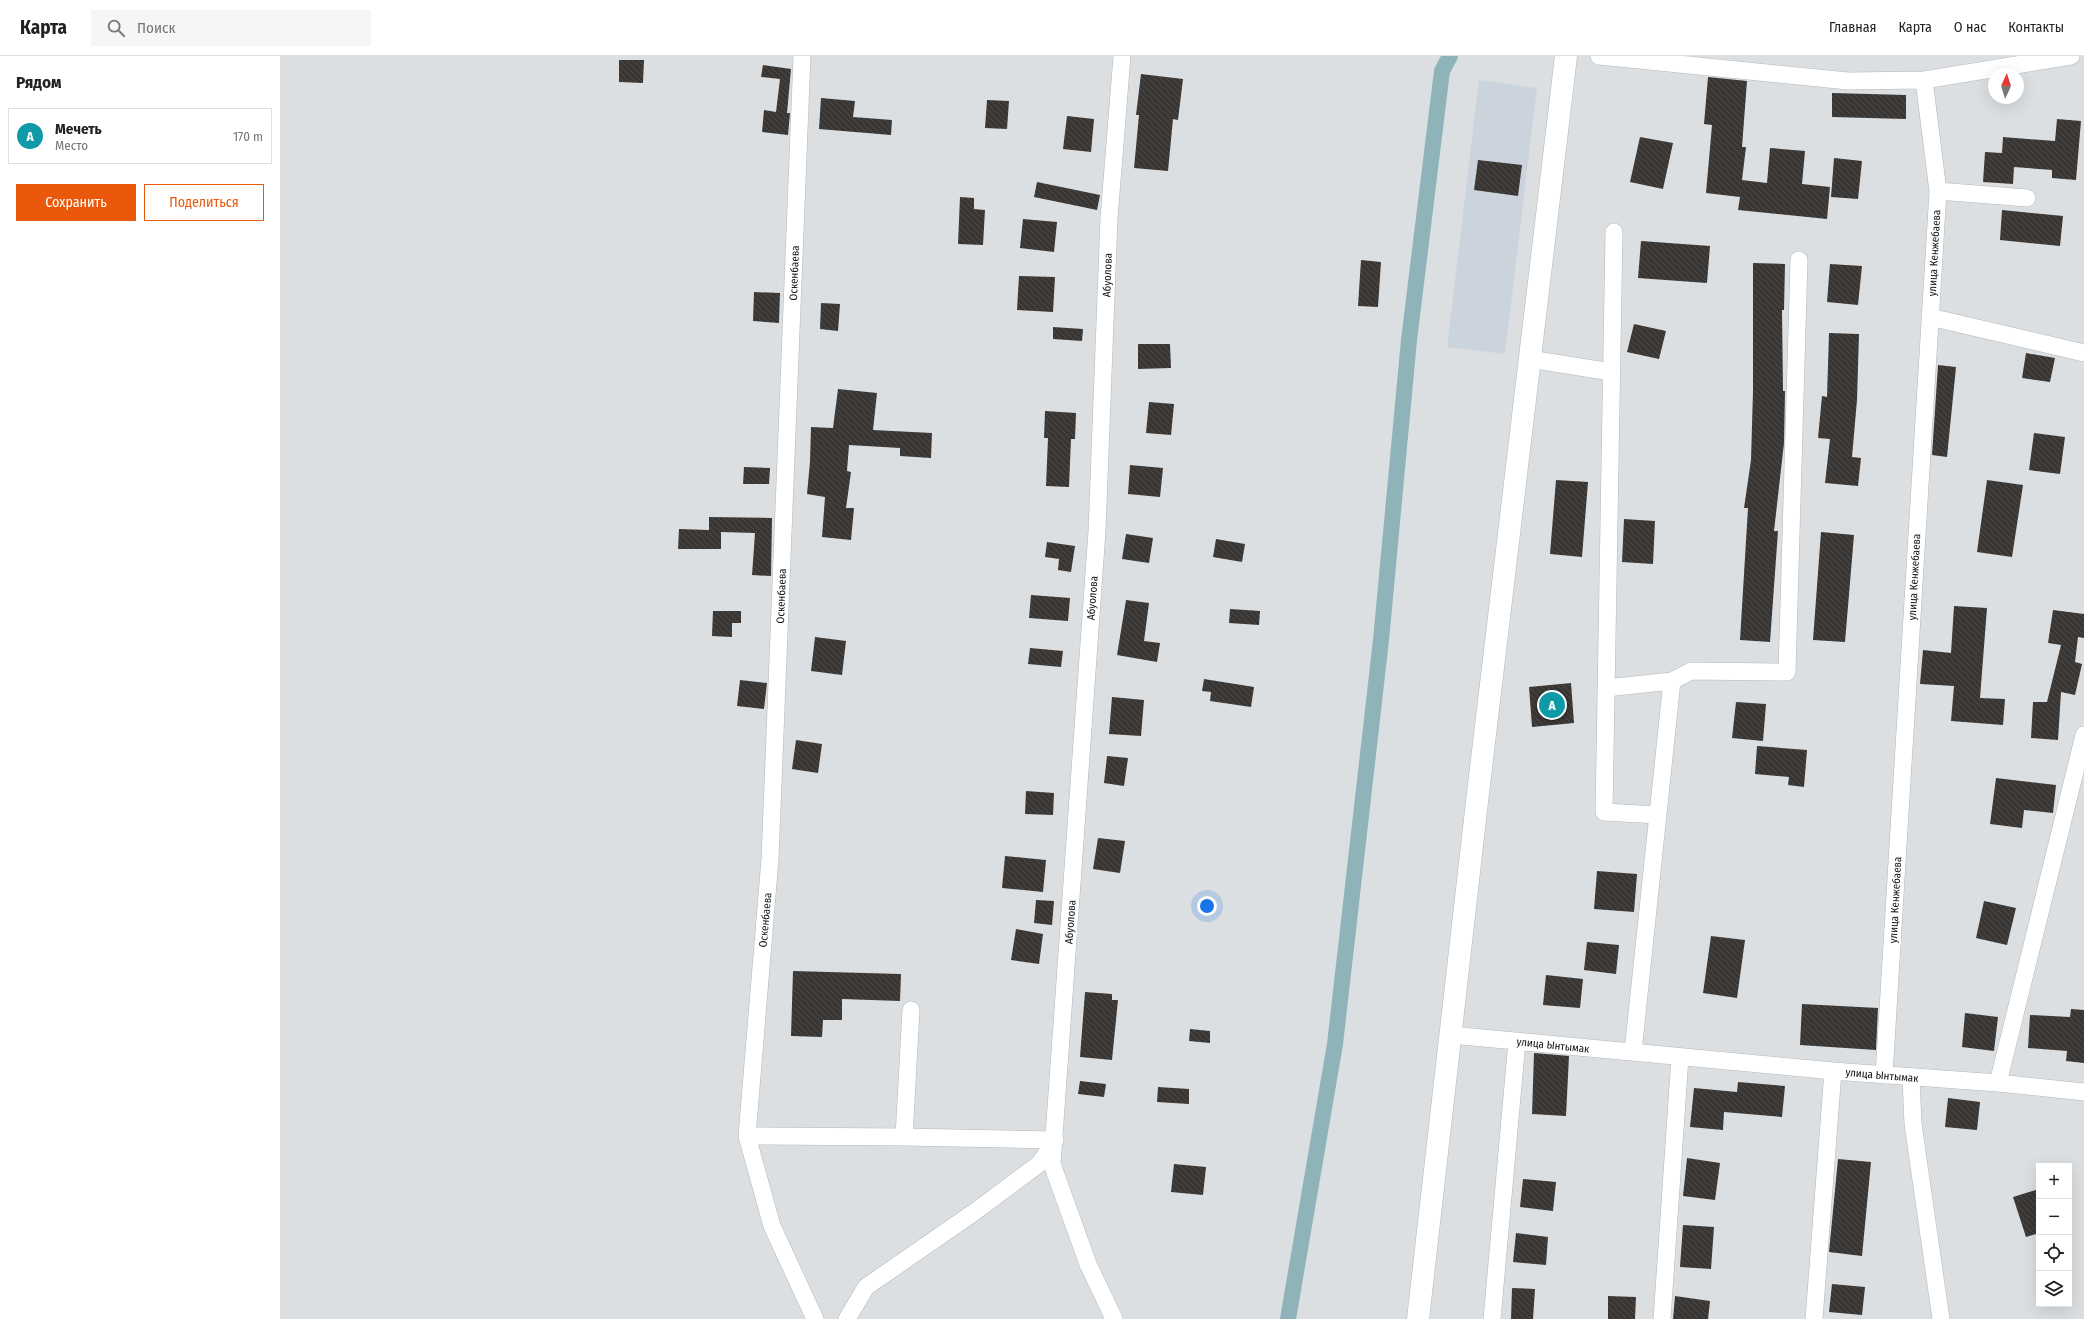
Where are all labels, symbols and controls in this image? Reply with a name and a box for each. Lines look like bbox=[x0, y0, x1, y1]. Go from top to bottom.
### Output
search box bbox=[91, 10, 371, 46]
text: Карта bbox=[20, 16, 67, 39]
icon: search bbox=[105, 17, 127, 39]
text: Поиск bbox=[137, 19, 175, 37]
text: Главная bbox=[1829, 19, 1876, 36]
text: Карта bbox=[1898, 19, 1932, 36]
text: О нас bbox=[1954, 19, 1986, 36]
text: Контакты bbox=[2008, 19, 2064, 36]
north arrow bbox=[1988, 68, 2024, 104]
text: Рядом bbox=[16, 72, 61, 93]
text: Мечеть bbox=[55, 120, 102, 138]
text: A bbox=[26, 129, 34, 144]
text: 170 m bbox=[233, 129, 263, 144]
text: Место bbox=[55, 138, 88, 153]
button: Сохранить bbox=[16, 184, 136, 221]
button: Поделиться bbox=[144, 184, 264, 221]
street label: улица Кенжебаева bbox=[1926, 209, 1943, 297]
street label: Оскенбаева bbox=[787, 245, 802, 301]
street label: Абуолова bbox=[1100, 253, 1115, 297]
street label: улица Кенжебаева bbox=[1906, 533, 1923, 621]
street label: Оскенбаева bbox=[774, 568, 789, 624]
street label: Абуолова bbox=[1084, 576, 1101, 621]
pin: A bbox=[1539, 690, 1565, 720]
street label: улица Кенжебаева bbox=[1887, 856, 1904, 944]
street label: Оскенбаева bbox=[757, 892, 774, 948]
your location bbox=[1197, 896, 1217, 916]
street label: Абуолова bbox=[1062, 900, 1079, 945]
street label: улица Ынтымак bbox=[1516, 1035, 1591, 1056]
street label: улица Ынтымак bbox=[1845, 1066, 1920, 1085]
map controls bbox=[2036, 1163, 2072, 1307]
button: + bbox=[2036, 1163, 2072, 1199]
button: − bbox=[2036, 1199, 2072, 1235]
button: locate bbox=[2036, 1235, 2072, 1271]
button: layers bbox=[2036, 1271, 2072, 1307]

